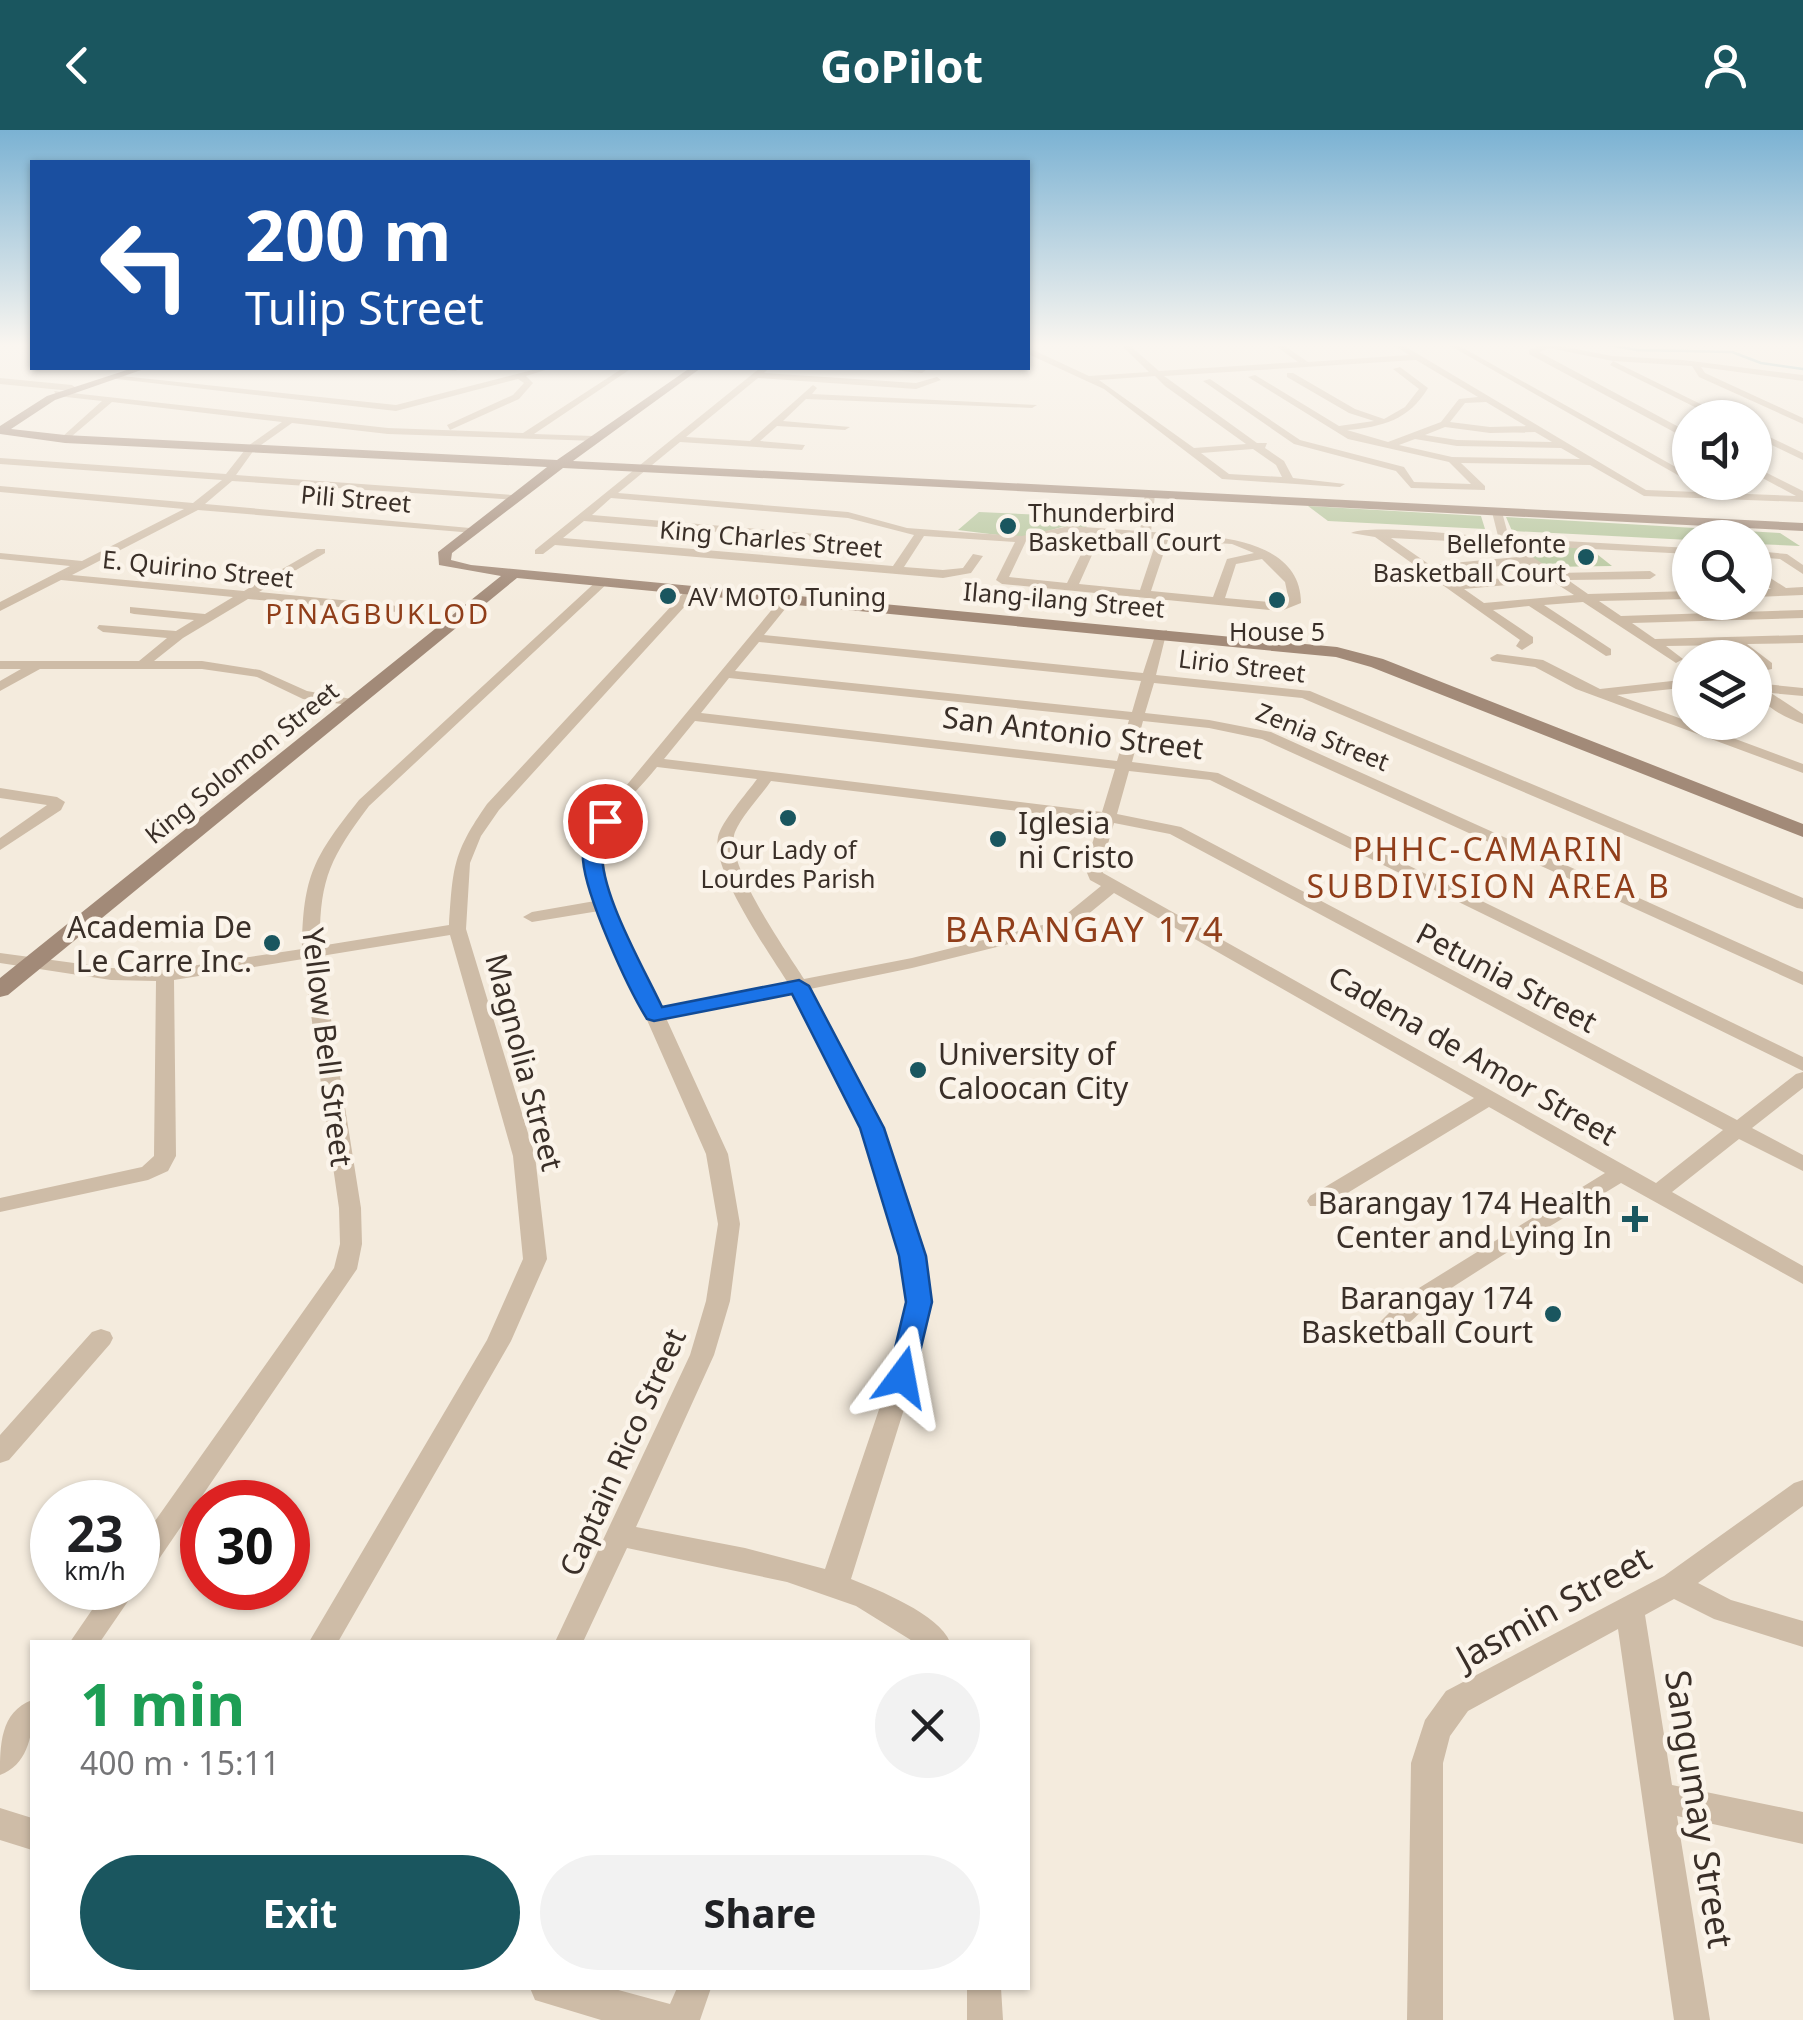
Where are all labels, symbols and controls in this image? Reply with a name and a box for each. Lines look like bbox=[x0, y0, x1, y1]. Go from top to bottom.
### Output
text: GoPilot bbox=[820, 35, 983, 96]
icon: back bbox=[50, 38, 105, 93]
icon: person bbox=[1698, 38, 1753, 93]
text: 200 m bbox=[245, 186, 452, 282]
icon: left bbox=[80, 200, 210, 330]
text: Tulip Street bbox=[245, 277, 484, 338]
map controls bbox=[1672, 400, 1772, 740]
button: sound bbox=[1672, 400, 1772, 500]
street label: Pili Street bbox=[299, 476, 413, 520]
place label: Thunderbird Basketball Court bbox=[1028, 495, 1221, 558]
street label: King Charles Street bbox=[658, 511, 884, 565]
marker: Thunderbird Basketball Court bbox=[997, 515, 1019, 537]
button: search bbox=[1672, 520, 1772, 620]
place label: Bellefonte Basketball Court bbox=[1373, 526, 1566, 589]
street label: E. Quirino Street bbox=[101, 541, 295, 595]
marker: Bellefonte Basketball Court bbox=[1575, 546, 1597, 568]
street label: Ilang-ilang Street bbox=[962, 573, 1166, 625]
place label: AV MOTO Tuning bbox=[688, 579, 886, 613]
marker: AV MOTO Tuning bbox=[657, 585, 679, 607]
marker: House 5 bbox=[1266, 589, 1288, 611]
district label: PINAGBUKLOD bbox=[265, 594, 491, 632]
place label: House 5 bbox=[1229, 614, 1325, 648]
street label: Lirio Street bbox=[1177, 640, 1307, 690]
button: layers bbox=[1672, 640, 1772, 740]
street label: King Solomon Street bbox=[137, 673, 345, 851]
street label: Zenia Street bbox=[1251, 694, 1395, 778]
street label: San Antonio Street bbox=[940, 696, 1206, 768]
pin bbox=[563, 779, 648, 864]
icon: arrive bbox=[578, 794, 633, 849]
place label: Iglesia ni Cristo bbox=[1018, 802, 1135, 877]
marker: Our Lady of Lourdes Parish bbox=[777, 807, 799, 829]
district label: PHHC-CAMARIN SUBDIVISION AREA B bbox=[1307, 827, 1671, 907]
marker: Iglesia ni Cristo bbox=[987, 828, 1009, 850]
place label: Our Lady of Lourdes Parish bbox=[701, 832, 875, 895]
district label: BARANGAY 174 bbox=[945, 905, 1225, 952]
place label: Academia De Le Carre Inc. bbox=[67, 906, 252, 981]
street label: Petunia Street bbox=[1409, 912, 1605, 1042]
street label: Yellow Bell Street bbox=[293, 925, 363, 1169]
marker: Academia De Le Carre Inc. bbox=[261, 932, 283, 954]
street label: Magnolia Street bbox=[476, 949, 574, 1175]
street label: Cadena de Amor Street bbox=[1321, 956, 1625, 1155]
place label: University of Caloocan City bbox=[938, 1033, 1129, 1108]
marker: University of Caloocan City bbox=[907, 1059, 929, 1081]
place label: Barangay 174 Health Center and Lying In bbox=[1318, 1182, 1612, 1257]
marker: Barangay 174 Health Center and Lying In bbox=[1622, 1206, 1648, 1232]
place label: Barangay 174 Basketball Court bbox=[1301, 1277, 1533, 1352]
marker: Barangay 174 Basketball Court bbox=[1542, 1303, 1564, 1325]
street label: Captain Rico Street bbox=[549, 1322, 695, 1582]
position arrow bbox=[850, 1325, 954, 1429]
speed limit sign: 30 bbox=[180, 1480, 310, 1610]
text: 23 bbox=[66, 1499, 124, 1567]
street label: Jasmin Street bbox=[1444, 1534, 1659, 1681]
text: km/h bbox=[64, 1553, 126, 1587]
text: 1 min bbox=[80, 1662, 245, 1744]
street label: Sangumay Street bbox=[1655, 1667, 1745, 1951]
button: close bbox=[875, 1673, 980, 1778]
text: 400 m · 15:11 bbox=[80, 1741, 280, 1784]
button: Exit bbox=[80, 1855, 520, 1970]
button: Share bbox=[540, 1855, 980, 1970]

